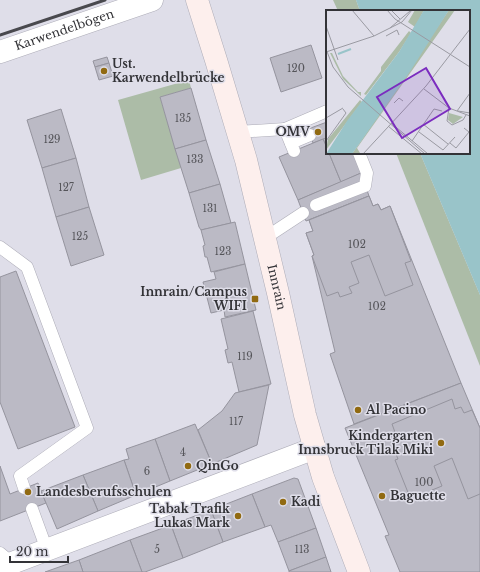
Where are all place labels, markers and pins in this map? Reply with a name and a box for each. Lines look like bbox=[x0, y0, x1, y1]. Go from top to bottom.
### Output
place label: Ust. Karwendelbrücke bbox=[112, 56, 225, 85]
marker: Ust. Karwendelbrücke bbox=[99, 66, 109, 76]
place label: OMV bbox=[275, 124, 310, 139]
marker: OMV bbox=[313, 127, 323, 137]
place label: Innrain/Campus WIFI bbox=[140, 284, 247, 313]
marker: Innrain/Campus WIFI bbox=[250, 294, 260, 304]
place label: Al Pacino bbox=[365, 402, 426, 417]
marker: Al Pacino bbox=[353, 405, 363, 415]
place label: Kindergarten Innsbruck Tilak Miki bbox=[298, 428, 434, 457]
marker: Kindergarten Innsbruck Tilak Miki bbox=[436, 438, 446, 448]
place label: QinGo bbox=[196, 458, 239, 473]
marker: QinGo bbox=[183, 461, 193, 471]
place label: Landesberufsschulen bbox=[36, 484, 172, 499]
marker: Landesberufsschulen bbox=[23, 487, 33, 497]
place label: Baguette bbox=[390, 488, 446, 503]
marker: Baguette bbox=[377, 491, 387, 501]
place label: Kadi bbox=[291, 494, 321, 509]
marker: Kadi bbox=[278, 497, 288, 507]
place label: Tabak Trafik Lukas Mark bbox=[149, 501, 231, 530]
marker: Tabak Trafik Lukas Mark bbox=[233, 511, 243, 521]

